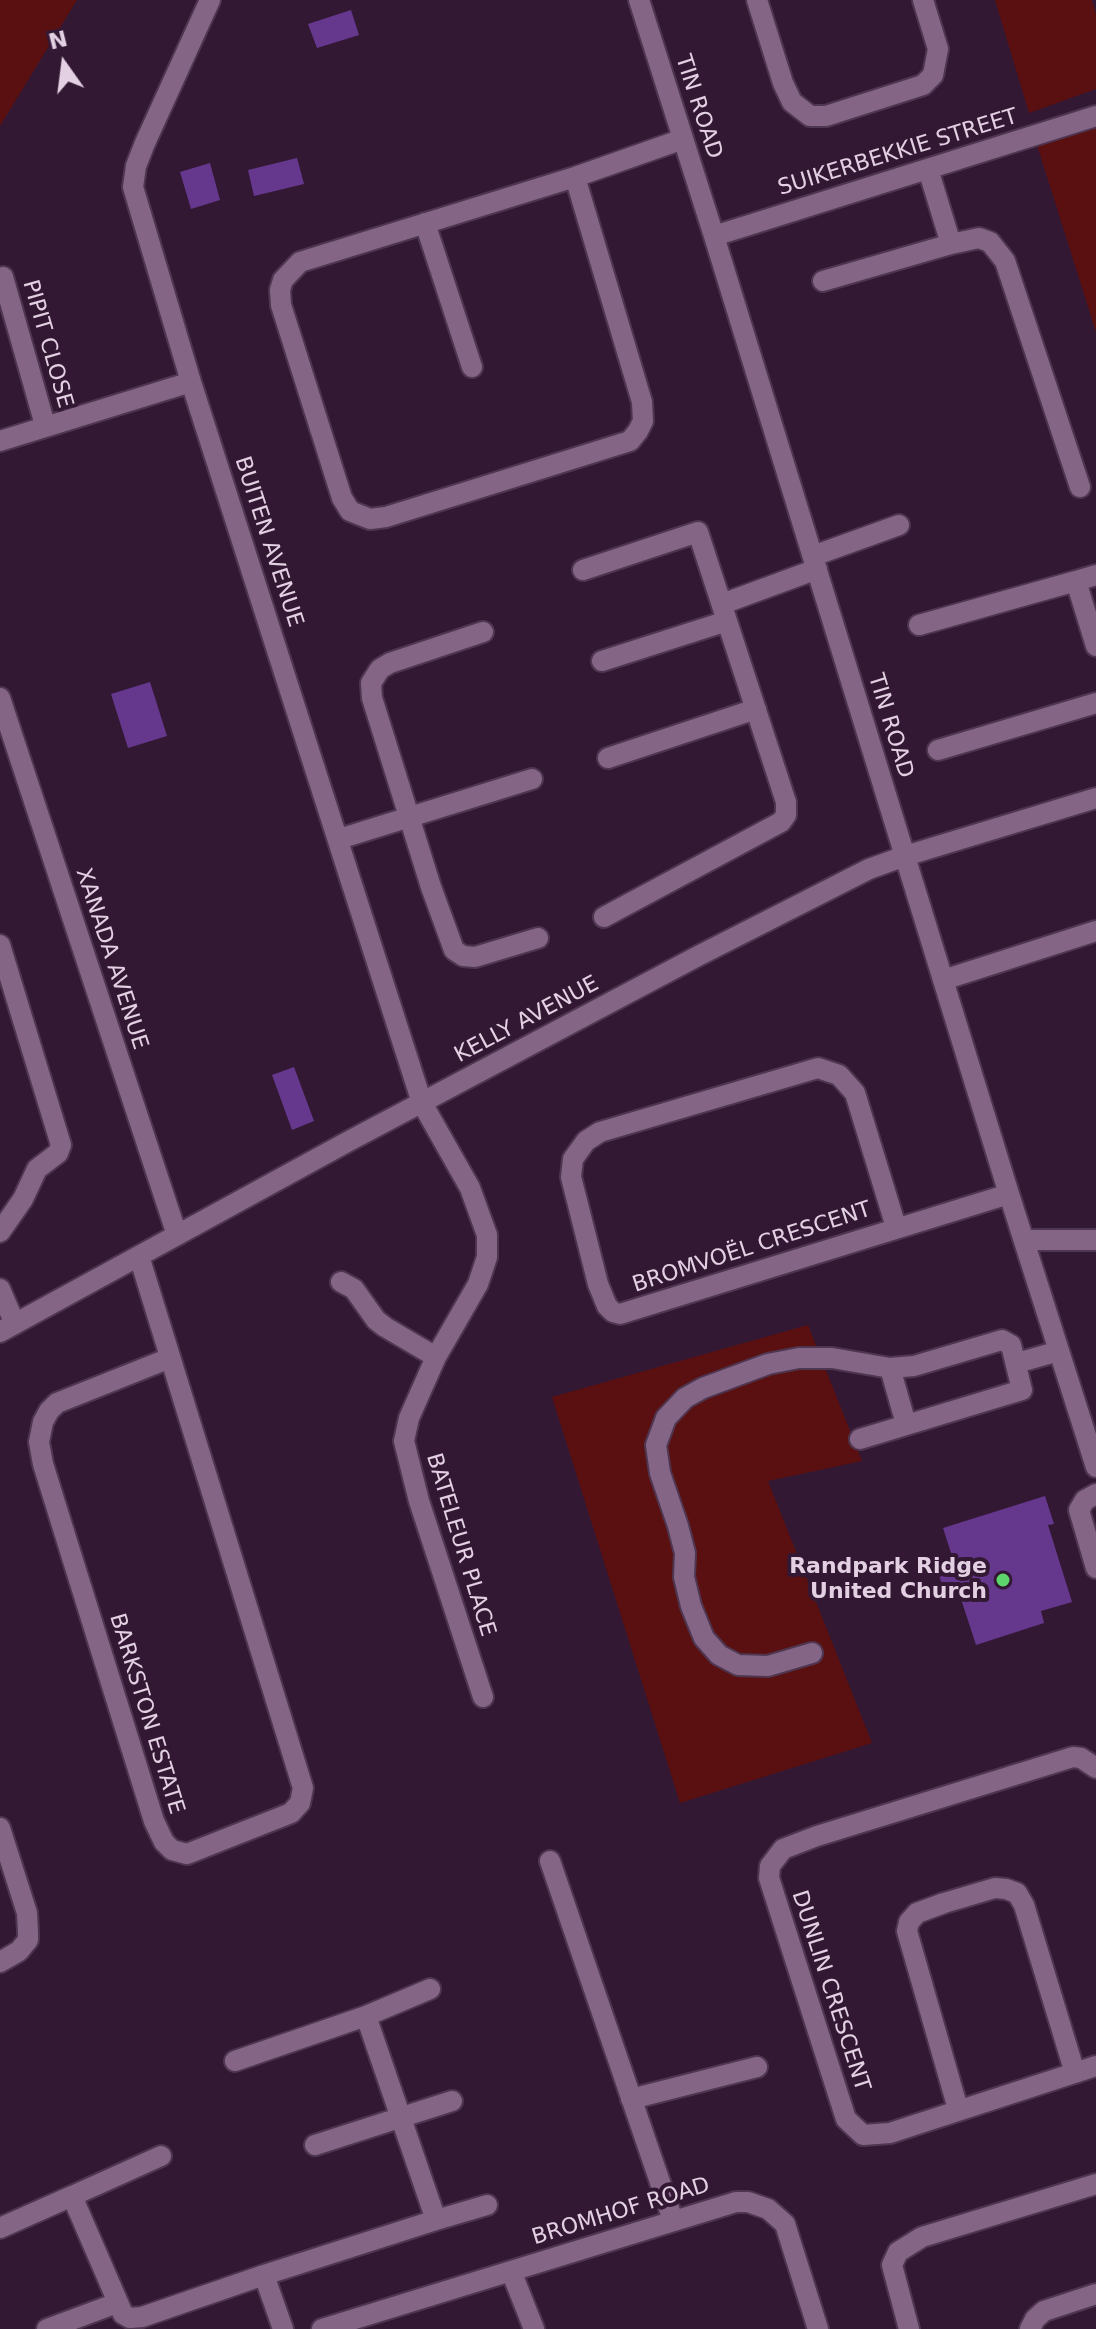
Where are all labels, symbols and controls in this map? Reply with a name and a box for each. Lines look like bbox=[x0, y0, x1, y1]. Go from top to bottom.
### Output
north arrow bbox=[24, 24, 104, 104]
text: N bbox=[46, 26, 70, 55]
street label: TIN ROAD bbox=[669, 52, 727, 162]
street label: SUIKERBEKKIE STREET bbox=[775, 104, 1021, 202]
street label: PIPIT CLOSE bbox=[16, 277, 78, 411]
street label: BUITEN AVENUE bbox=[228, 454, 308, 630]
street label: TIN ROAD bbox=[862, 671, 918, 781]
street label: XANADA AVENUE bbox=[69, 865, 153, 1053]
street label: KELLY AVENUE bbox=[450, 971, 604, 1069]
street label: BROMVOËL CRESCENT bbox=[629, 1197, 875, 1299]
street label: BATELEUR PLACE bbox=[420, 1450, 500, 1640]
place label: Randpark Ridge United Church bbox=[789, 1554, 987, 1606]
marker: Randpark Ridge United Church bbox=[994, 1571, 1012, 1589]
street label: BARKSTON ESTATE bbox=[103, 1611, 189, 1817]
street label: DUNLIN CRESCENT bbox=[785, 1887, 875, 2095]
street label: BROMHOF ROAD bbox=[529, 2172, 713, 2252]

